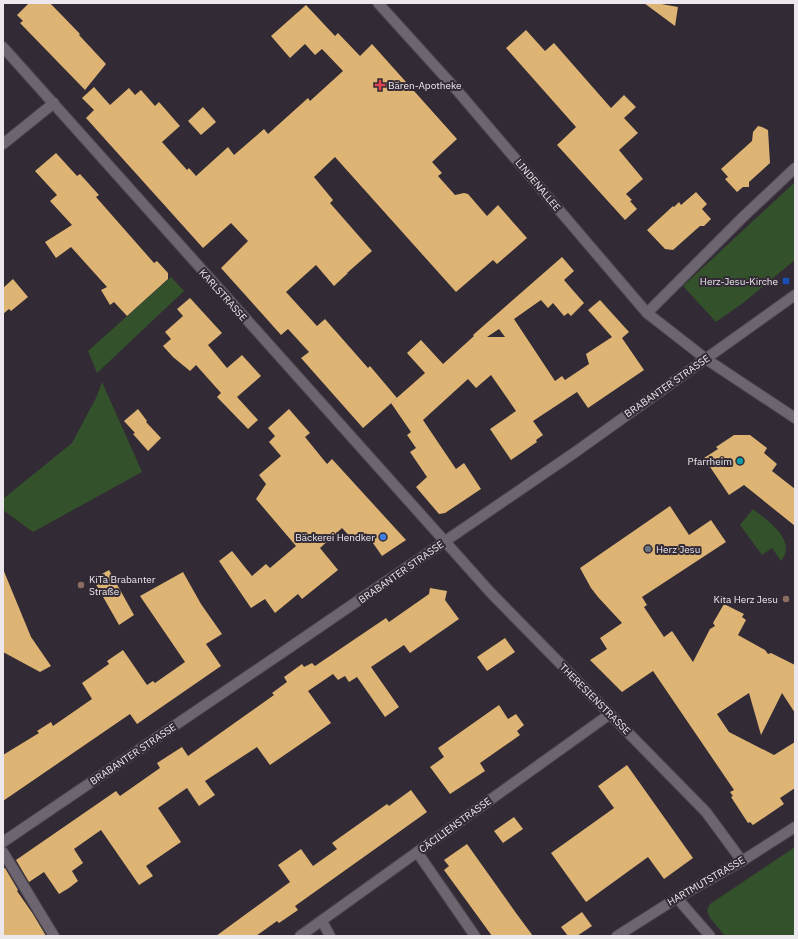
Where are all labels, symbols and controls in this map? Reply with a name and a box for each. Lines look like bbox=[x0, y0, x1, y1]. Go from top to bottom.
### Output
place label: Bären-Apotheke bbox=[388, 79, 462, 92]
marker: Bären-Apotheke bbox=[375, 80, 385, 90]
street label: LINDENALLEE bbox=[513, 156, 564, 214]
street label: KARLSTRASSE bbox=[196, 266, 250, 324]
place label: Herz-Jesu-Kirche bbox=[700, 275, 779, 288]
marker: Herz-Jesu-Kirche bbox=[781, 276, 791, 286]
street label: BRABANTER STRASSE bbox=[622, 352, 712, 420]
place label: Pfarrheim bbox=[688, 455, 732, 468]
marker: Pfarrheim bbox=[735, 456, 745, 466]
place label: Bäckerei Hendker bbox=[295, 531, 375, 544]
marker: Bäckerei Hendker bbox=[378, 532, 388, 542]
street label: BRABANTER STRASSE bbox=[356, 538, 446, 606]
place label: Herz Jesu bbox=[656, 543, 700, 556]
marker: Herz Jesu bbox=[643, 544, 653, 554]
place label: KiTa Brabanter Straße bbox=[89, 573, 156, 598]
marker: KiTa Brabanter Straße bbox=[76, 580, 86, 590]
place label: Kita Herz Jesu bbox=[714, 593, 778, 606]
marker: Kita Herz Jesu bbox=[781, 594, 791, 604]
street label: THERESIENSTRASSE bbox=[557, 661, 633, 737]
street label: BRABANTER STRASSE bbox=[87, 720, 179, 788]
street label: CÄCILIENSTRASSE bbox=[416, 794, 494, 856]
street label: HARTMUTSTRASSE bbox=[665, 853, 747, 908]

